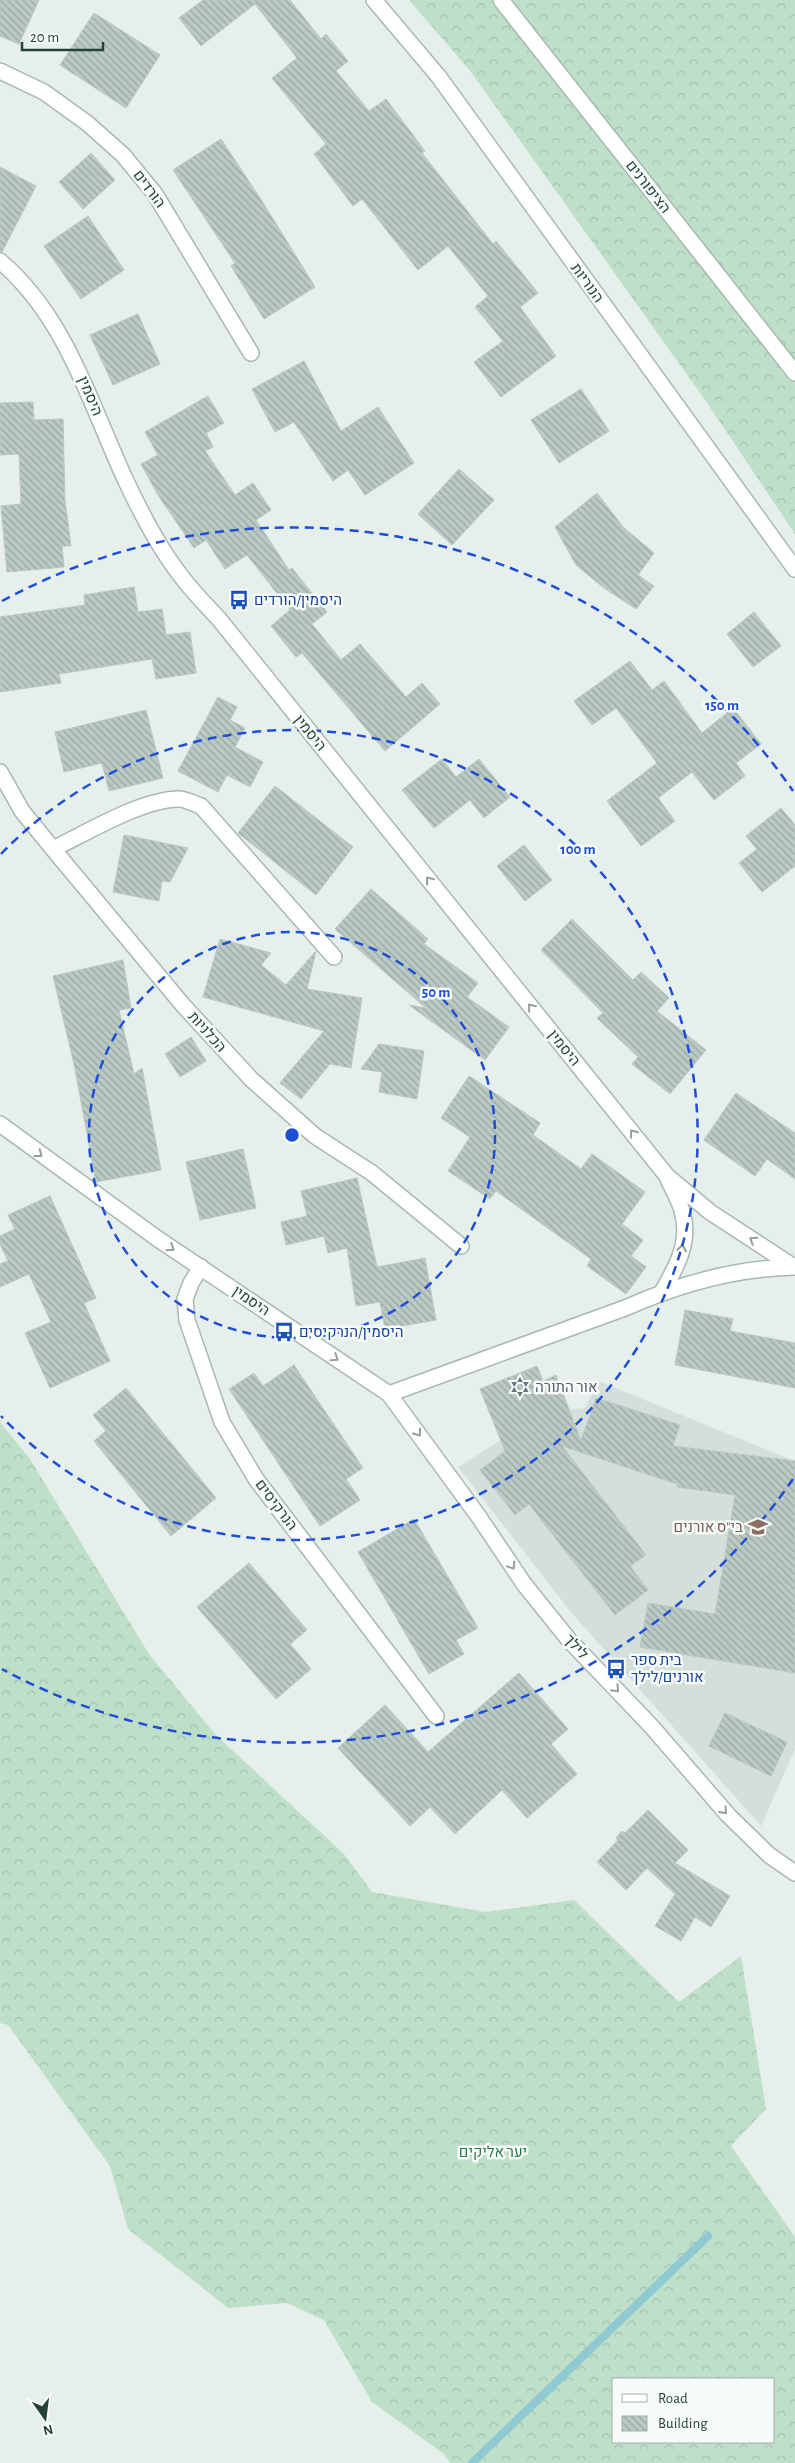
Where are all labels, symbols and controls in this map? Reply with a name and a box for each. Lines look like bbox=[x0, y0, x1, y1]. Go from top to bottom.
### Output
scale bar bbox=[22, 20, 104, 52]
text: 20 m bbox=[30, 30, 59, 45]
street label: הציפורנים bbox=[623, 158, 673, 216]
street label: הורדים bbox=[130, 168, 168, 210]
street label: הנוריות bbox=[568, 261, 606, 305]
street label: היסמין bbox=[75, 374, 105, 418]
bus stop icon: היסמין/הורדים bbox=[228, 589, 250, 611]
place label: היסמין/הורדים bbox=[254, 593, 342, 608]
text: 150 m bbox=[705, 698, 739, 713]
street label: היסמין bbox=[291, 712, 329, 754]
text: 100 m bbox=[560, 842, 596, 857]
one-way arrow bbox=[427, 877, 435, 886]
text: 50 m bbox=[422, 985, 450, 1000]
one-way arrow bbox=[528, 1003, 537, 1012]
street label: הכלניות bbox=[185, 1009, 229, 1055]
street label: היסמין bbox=[545, 1027, 583, 1069]
centre of rings bbox=[283, 1126, 301, 1144]
one-way arrow bbox=[630, 1130, 638, 1139]
one-way arrow bbox=[33, 1148, 42, 1156]
one-way arrow bbox=[750, 1237, 759, 1247]
one-way arrow bbox=[166, 1242, 175, 1251]
one-way arrow bbox=[677, 1243, 687, 1252]
street label: היסמין bbox=[230, 1283, 272, 1319]
bus stop icon: היסמין/הנרקיסים bbox=[273, 1321, 295, 1343]
place label: היסמין/הנרקיסים bbox=[299, 1325, 404, 1340]
one-way arrow bbox=[330, 1352, 339, 1361]
synagogue icon: אור התורה bbox=[509, 1376, 531, 1398]
place label: אור התורה bbox=[535, 1380, 598, 1395]
one-way arrow bbox=[412, 1427, 420, 1436]
street label: הנרקיסים bbox=[252, 1477, 300, 1533]
school or university icon: בי"ס אורנים bbox=[747, 1516, 769, 1538]
place label: בי"ס אורנים bbox=[673, 1520, 743, 1535]
one-way arrow bbox=[505, 1560, 515, 1569]
street label: לילך bbox=[561, 1632, 591, 1662]
place label: בית ספר אורנים/לילך bbox=[631, 1653, 704, 1685]
bus stop icon: בית ספר אורנים/לילך bbox=[605, 1658, 627, 1680]
one-way arrow bbox=[610, 1684, 619, 1693]
one-way arrow bbox=[718, 1805, 727, 1814]
park label: יער אליקים bbox=[459, 2145, 527, 2160]
legend bbox=[612, 2378, 775, 2443]
text: Road bbox=[658, 2391, 688, 2406]
north arrow bbox=[20, 2393, 70, 2443]
text: Building bbox=[658, 2416, 708, 2431]
text: N bbox=[41, 2422, 54, 2438]

